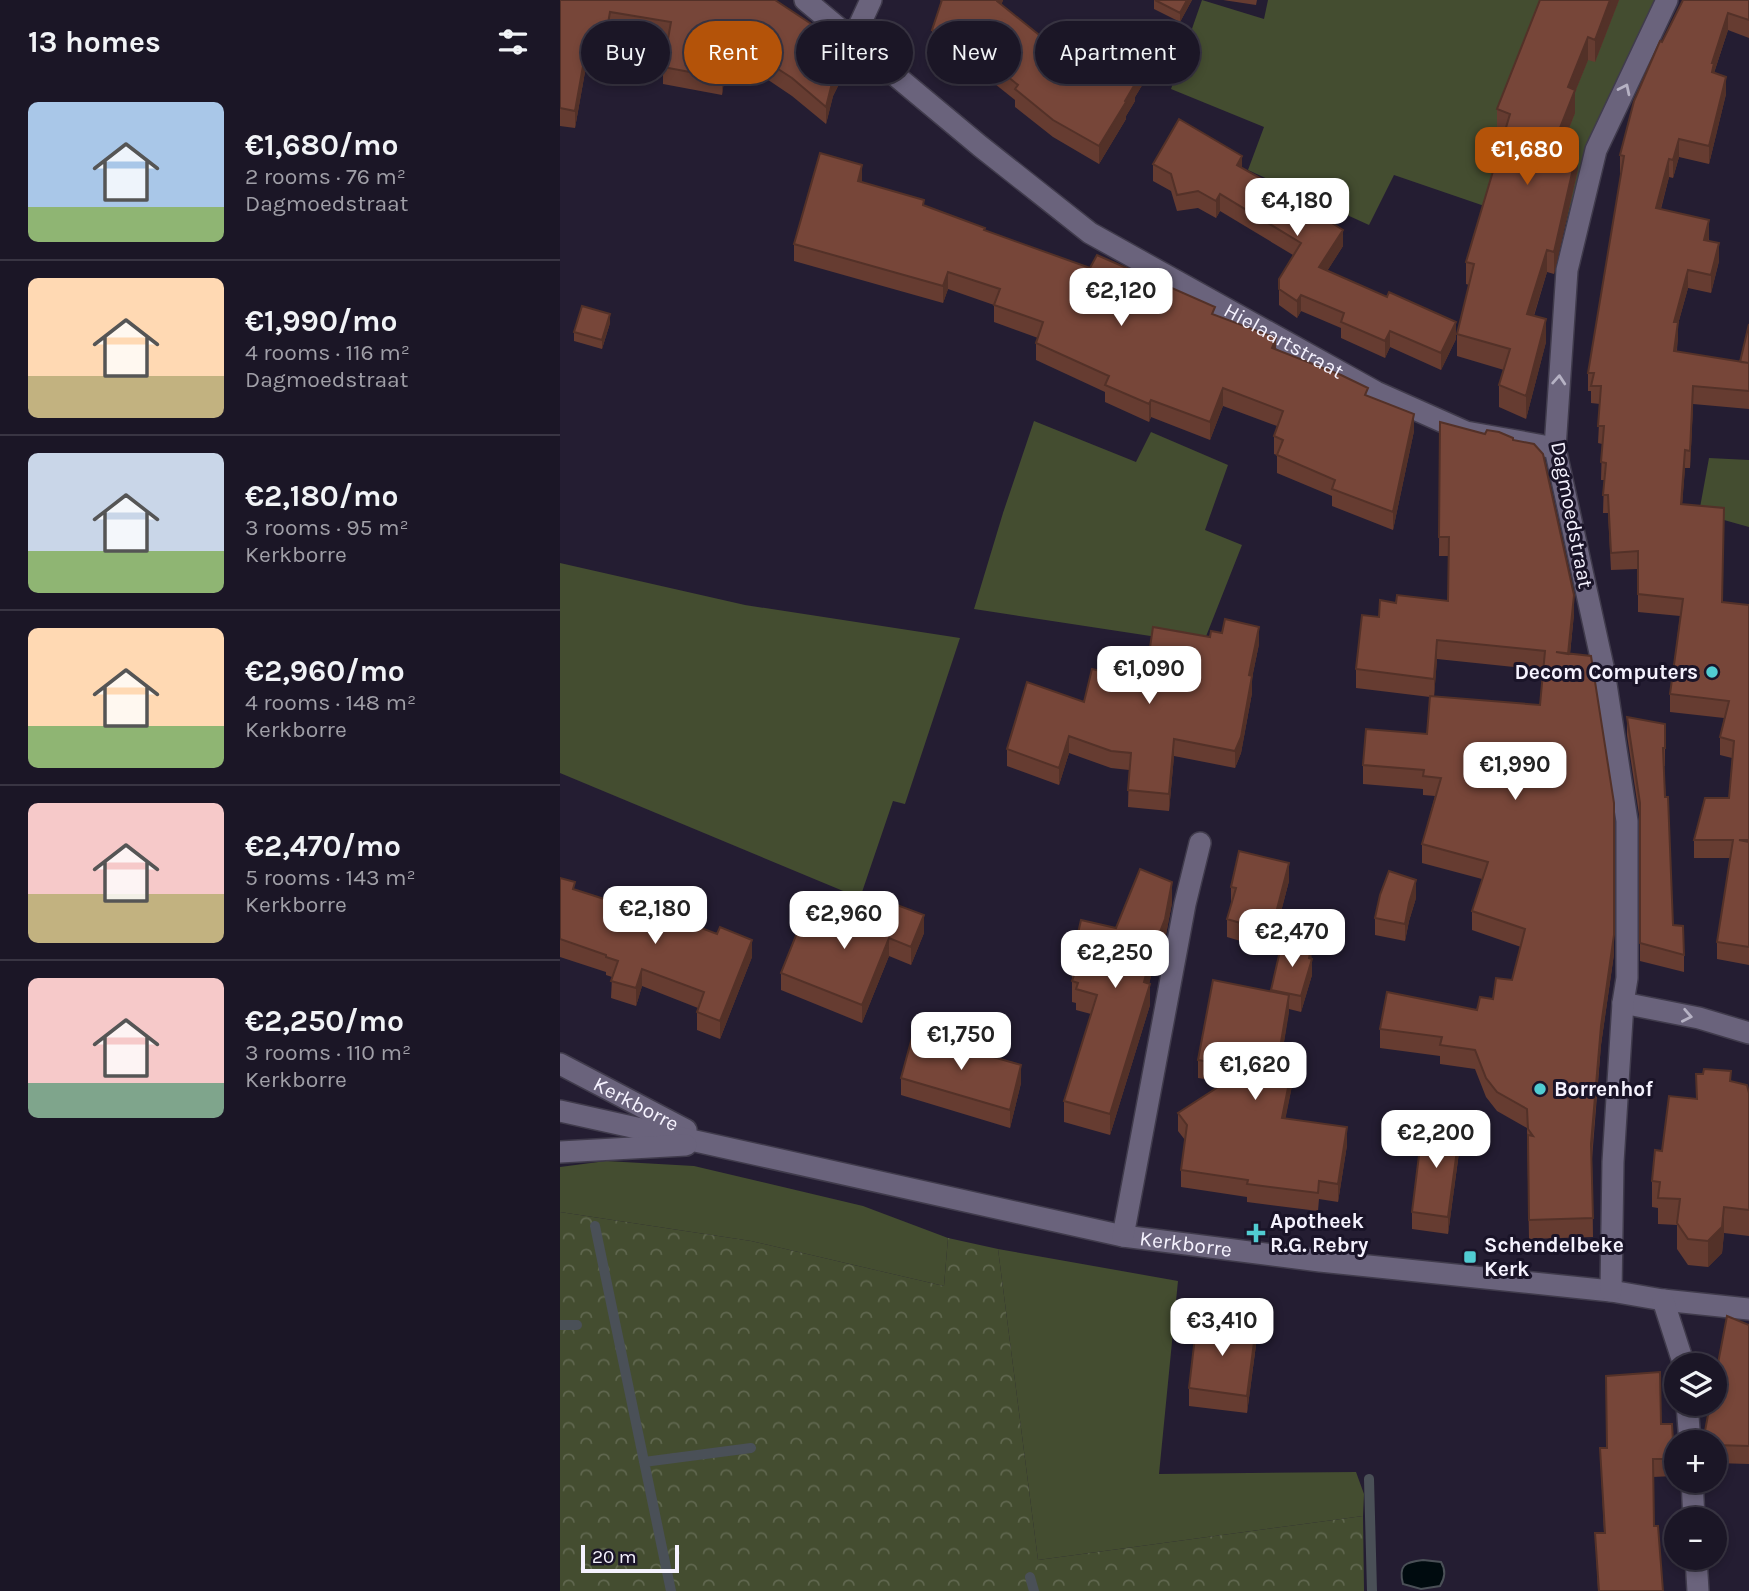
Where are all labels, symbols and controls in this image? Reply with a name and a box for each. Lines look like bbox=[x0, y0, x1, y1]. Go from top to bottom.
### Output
chip: Buy bbox=[581, 21, 670, 84]
chip: Rent bbox=[684, 21, 782, 84]
chip: Filters bbox=[796, 21, 913, 84]
chip: New bbox=[927, 21, 1021, 84]
chip: Apartment bbox=[1035, 21, 1200, 84]
icon: filters bbox=[494, 23, 532, 61]
text: 13 homes bbox=[28, 24, 161, 60]
one-way arrow bbox=[1617, 84, 1631, 96]
text: €1,680/mo bbox=[245, 127, 398, 163]
pin: €1,680 bbox=[1470, 128, 1584, 187]
icon: home bbox=[84, 130, 168, 214]
text: €1,680 bbox=[1491, 136, 1563, 163]
text: 2 rooms · 76 m² bbox=[245, 163, 406, 190]
pin: €4,180 bbox=[1240, 178, 1354, 238]
text: €4,180 bbox=[1261, 187, 1333, 214]
text: Dagmoedstraat bbox=[245, 190, 408, 217]
pin: €2,120 bbox=[1064, 268, 1178, 328]
text: €2,120 bbox=[1086, 277, 1156, 304]
street label: Hielaartstraat bbox=[1220, 298, 1348, 384]
text: €1,990/mo bbox=[245, 303, 397, 339]
icon: home bbox=[84, 306, 168, 390]
text: 4 rooms · 116 m² bbox=[245, 339, 410, 366]
text: Dagmoedstraat bbox=[245, 366, 408, 393]
one-way arrow bbox=[1551, 374, 1566, 385]
street label: Dagmoedstraat bbox=[1546, 439, 1598, 591]
text: €2,180/mo bbox=[245, 478, 398, 514]
icon: home bbox=[84, 481, 168, 565]
text: 3 rooms · 95 m² bbox=[245, 514, 409, 541]
text: Kerkborre bbox=[245, 541, 347, 568]
pin: €1,090 bbox=[1092, 646, 1206, 706]
text: €2,960/mo bbox=[245, 653, 405, 689]
text: €1,090 bbox=[1113, 655, 1185, 682]
icon: home bbox=[84, 656, 168, 740]
place label: Decom Computers bbox=[1514, 660, 1698, 684]
marker: Decom Computers bbox=[1704, 664, 1720, 680]
text: 4 rooms · 148 m² bbox=[245, 689, 416, 716]
text: Kerkborre bbox=[245, 716, 347, 743]
pin: €1,990 bbox=[1458, 742, 1572, 802]
text: €1,990 bbox=[1479, 751, 1551, 778]
text: €2,470/mo bbox=[245, 828, 401, 864]
icon: home bbox=[84, 831, 168, 915]
text: 5 rooms · 143 m² bbox=[245, 864, 416, 891]
pin: €2,180 bbox=[598, 886, 712, 946]
text: Kerkborre bbox=[245, 891, 347, 918]
pin: €2,960 bbox=[787, 892, 901, 951]
text: €2,180 bbox=[619, 895, 691, 922]
text: €2,960 bbox=[806, 900, 882, 927]
pin: €2,470 bbox=[1235, 909, 1349, 969]
text: €2,470 bbox=[1255, 918, 1329, 945]
pin: €2,250 bbox=[1058, 930, 1172, 990]
text: €2,250 bbox=[1077, 939, 1153, 966]
text: €2,250/mo bbox=[245, 1003, 404, 1039]
icon: home bbox=[84, 1006, 168, 1090]
one-way arrow bbox=[1681, 1007, 1693, 1022]
pin: €1,750 bbox=[904, 1012, 1018, 1072]
text: €1,750 bbox=[927, 1021, 995, 1048]
text: 3 rooms · 110 m² bbox=[245, 1039, 411, 1066]
pin: €1,620 bbox=[1198, 1042, 1312, 1102]
text: €1,620 bbox=[1219, 1051, 1291, 1078]
text: Kerkborre bbox=[245, 1066, 347, 1093]
street label: Kerkborre bbox=[589, 1072, 683, 1136]
place label: Borrenhof bbox=[1554, 1077, 1653, 1101]
marker: Borrenhof bbox=[1532, 1081, 1548, 1097]
pin: €2,200 bbox=[1379, 1110, 1493, 1170]
text: €2,200 bbox=[1397, 1119, 1475, 1146]
place label: Apotheek R.G. Rebry bbox=[1270, 1209, 1369, 1257]
marker: Apotheek R.G. Rebry bbox=[1248, 1225, 1264, 1241]
street label: Kerkborre bbox=[1138, 1226, 1233, 1262]
place label: Schendelbeke Kerk bbox=[1484, 1233, 1624, 1281]
marker: Schendelbeke Kerk bbox=[1462, 1249, 1478, 1265]
pin: €3,410 bbox=[1165, 1298, 1279, 1358]
text: €3,410 bbox=[1186, 1307, 1258, 1334]
map controls bbox=[1664, 1353, 1727, 1570]
button: layers bbox=[1664, 1353, 1727, 1416]
button: + bbox=[1664, 1430, 1727, 1493]
button: − bbox=[1664, 1507, 1727, 1570]
scale bar bbox=[581, 1542, 679, 1574]
text: 20 m bbox=[592, 1546, 637, 1568]

